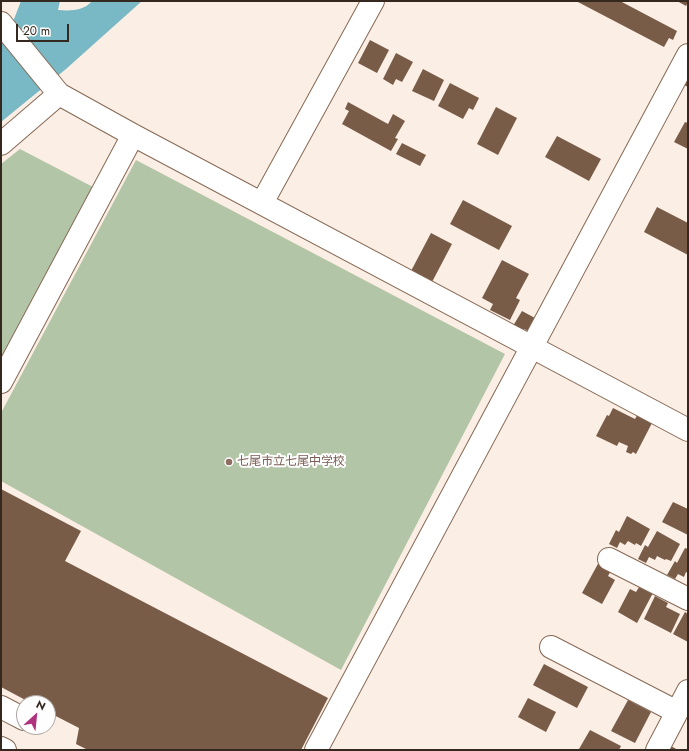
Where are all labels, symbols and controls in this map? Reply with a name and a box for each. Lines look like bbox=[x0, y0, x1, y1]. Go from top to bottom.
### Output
scale bar bbox=[18, 16, 71, 42]
text: 20 m bbox=[23, 22, 50, 40]
place label: 七尾市立七尾中学校 bbox=[237, 455, 345, 469]
marker: 七尾市立七尾中学校 bbox=[224, 457, 234, 467]
north arrow bbox=[16, 695, 56, 735]
text: N bbox=[33, 696, 49, 714]

